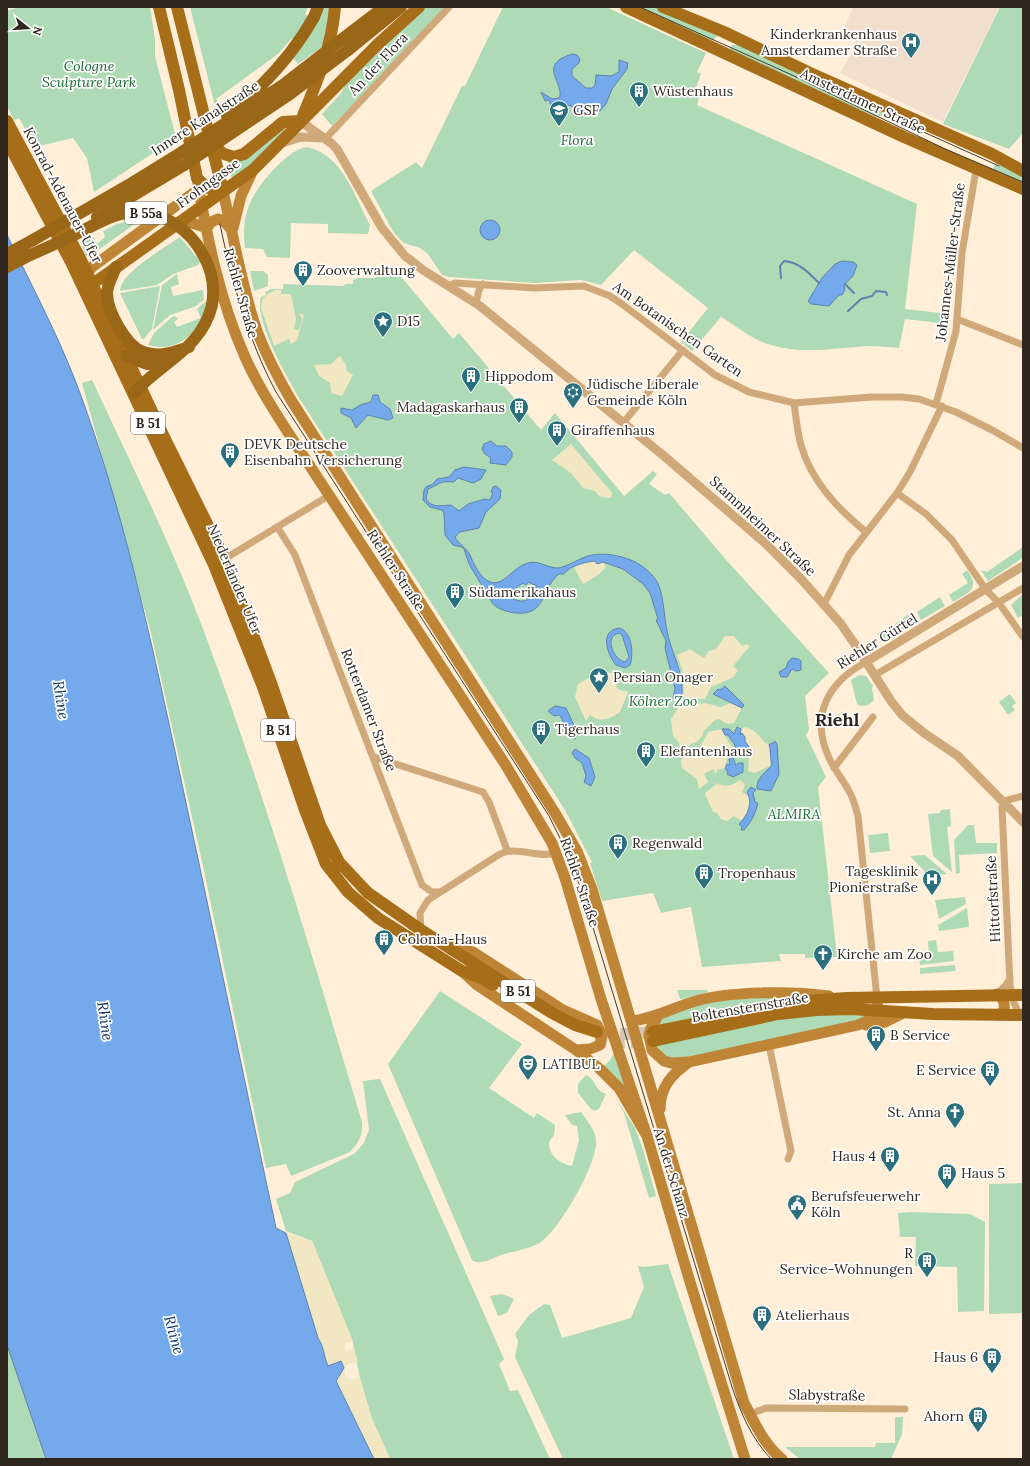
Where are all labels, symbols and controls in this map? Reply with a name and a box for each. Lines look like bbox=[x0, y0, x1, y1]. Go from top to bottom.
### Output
north arrow bbox=[8, 8, 48, 48]
text: N bbox=[29, 25, 46, 38]
place label: Kinderkrankenhaus Amsterdamer Straße bbox=[760, 25, 897, 59]
street label: An der Flora bbox=[344, 29, 412, 100]
hospital icon: Kinderkrankenhaus Amsterdamer Straße bbox=[900, 31, 922, 59]
park label: Cologne Sculpture Park bbox=[42, 57, 136, 91]
street label: Amsterdamer Straße bbox=[797, 64, 929, 138]
street label: Innere Kanalstraße bbox=[148, 76, 263, 160]
building icon: Wüstenhaus bbox=[628, 80, 650, 108]
place label: Wüstenhaus bbox=[653, 82, 733, 100]
school or university icon: GSF bbox=[548, 99, 570, 127]
place label: GSF bbox=[573, 101, 600, 119]
street label: Konrad-Adenauer-Ufer bbox=[19, 124, 107, 266]
park label: Flora bbox=[561, 131, 594, 149]
street label: Frohngasse bbox=[173, 154, 244, 212]
street label: Johannes-Müller-Straße bbox=[931, 181, 969, 343]
road number: B 55a bbox=[125, 202, 167, 224]
street label: Riehler Straße bbox=[219, 246, 263, 341]
building icon: Zooverwaltung bbox=[292, 259, 314, 287]
place label: Zooverwaltung bbox=[317, 261, 415, 279]
street label: Am Botanischen Garten bbox=[609, 277, 747, 381]
place icon: D15 bbox=[372, 310, 394, 338]
place label: D15 bbox=[397, 312, 420, 330]
building icon: Hippodom bbox=[460, 365, 482, 393]
place label: Hippodom bbox=[485, 367, 554, 385]
place label: Jüdische Liberale Gemeinde Köln bbox=[586, 375, 699, 409]
synagogue icon: Jüdische Liberale Gemeinde Köln bbox=[562, 381, 584, 409]
building icon: Madagaskarhaus bbox=[508, 396, 530, 424]
place label: Madagaskarhaus bbox=[397, 398, 505, 416]
road number: B 51 bbox=[131, 412, 165, 434]
building icon: Giraffenhaus bbox=[546, 419, 568, 447]
place label: Giraffenhaus bbox=[571, 421, 655, 439]
place label: DEVK Deutsche Eisenbahn Versicherung bbox=[244, 435, 402, 469]
building icon: DEVK Deutsche Eisenbahn Versicherung bbox=[219, 441, 241, 469]
street label: Stammheimer Straße bbox=[706, 472, 820, 580]
street label: Niederländer Ufer bbox=[204, 521, 266, 637]
street label: Riehler Straße bbox=[363, 526, 429, 614]
building icon: Südamerikahaus bbox=[444, 581, 466, 609]
place label: Südamerikahaus bbox=[469, 583, 576, 601]
street label: Riehler Gürtel bbox=[833, 609, 921, 673]
street label: Rotterdamer Straße bbox=[337, 646, 401, 775]
place icon: Persian Onager bbox=[588, 666, 610, 694]
place label: Persian Onager bbox=[613, 668, 713, 686]
water label: Rhine bbox=[49, 679, 74, 721]
park label: Kölner Zoo bbox=[629, 692, 697, 710]
district label: Riehl bbox=[815, 708, 860, 731]
building icon: Tigerhaus bbox=[530, 718, 552, 746]
road number: B 51 bbox=[261, 719, 295, 741]
place label: Tigerhaus bbox=[555, 720, 620, 738]
building icon: Elefantenhaus bbox=[635, 740, 657, 768]
place label: Elefantenhaus bbox=[660, 742, 752, 760]
park label: ALMIRA bbox=[767, 805, 820, 823]
building icon: Regenwald bbox=[607, 832, 629, 860]
place label: Regenwald bbox=[632, 834, 702, 852]
street label: Riehler Straße bbox=[556, 835, 604, 929]
street label: Hittorfstraße bbox=[982, 855, 1004, 943]
building icon: Tropenhaus bbox=[693, 862, 715, 890]
place label: Tagesklinik Pionierstraße bbox=[829, 862, 918, 896]
place label: Tropenhaus bbox=[718, 864, 796, 882]
hospital icon: Tagesklinik Pionierstraße bbox=[921, 868, 943, 896]
building icon: Colonia-Haus bbox=[373, 928, 395, 956]
place label: Colonia-Haus bbox=[398, 930, 487, 948]
church icon: Kirche am Zoo bbox=[812, 943, 834, 971]
place label: Kirche am Zoo bbox=[837, 945, 932, 963]
road number: B 51 bbox=[501, 980, 535, 1002]
street label: Boltensternstraße bbox=[690, 988, 810, 1026]
water label: Rhine bbox=[93, 1000, 118, 1042]
building icon: B Service bbox=[865, 1024, 887, 1052]
place label: B Service bbox=[890, 1026, 950, 1044]
theatre icon: LATIBUL bbox=[517, 1053, 539, 1081]
place label: LATIBUL bbox=[542, 1055, 600, 1073]
building icon: E Service bbox=[979, 1059, 1001, 1087]
place label: E Service bbox=[916, 1061, 976, 1079]
church icon: St. Anna bbox=[944, 1101, 966, 1129]
place label: St. Anna bbox=[888, 1103, 941, 1121]
street label: An der Schanz bbox=[649, 1125, 694, 1220]
building icon: Haus 4 bbox=[879, 1145, 901, 1173]
place label: Haus 4 bbox=[832, 1147, 876, 1165]
building icon: Haus 5 bbox=[936, 1162, 958, 1190]
place label: Haus 5 bbox=[961, 1164, 1005, 1182]
place label: Berufsfeuerwehr Köln bbox=[811, 1187, 920, 1221]
public building icon: Berufsfeuerwehr Köln bbox=[786, 1193, 808, 1221]
place label: R Service-Wohnungen bbox=[780, 1244, 914, 1278]
building icon: R Service-Wohnungen bbox=[916, 1250, 938, 1278]
building icon: Atelierhaus bbox=[751, 1304, 773, 1332]
place label: Atelierhaus bbox=[775, 1306, 849, 1324]
water label: Rhine bbox=[160, 1313, 189, 1356]
building icon: Haus 6 bbox=[981, 1346, 1003, 1374]
place label: Haus 6 bbox=[933, 1348, 978, 1366]
street label: Slabystraße bbox=[789, 1385, 866, 1405]
building icon: Ahorn bbox=[967, 1405, 989, 1433]
place label: Ahorn bbox=[923, 1407, 964, 1425]

